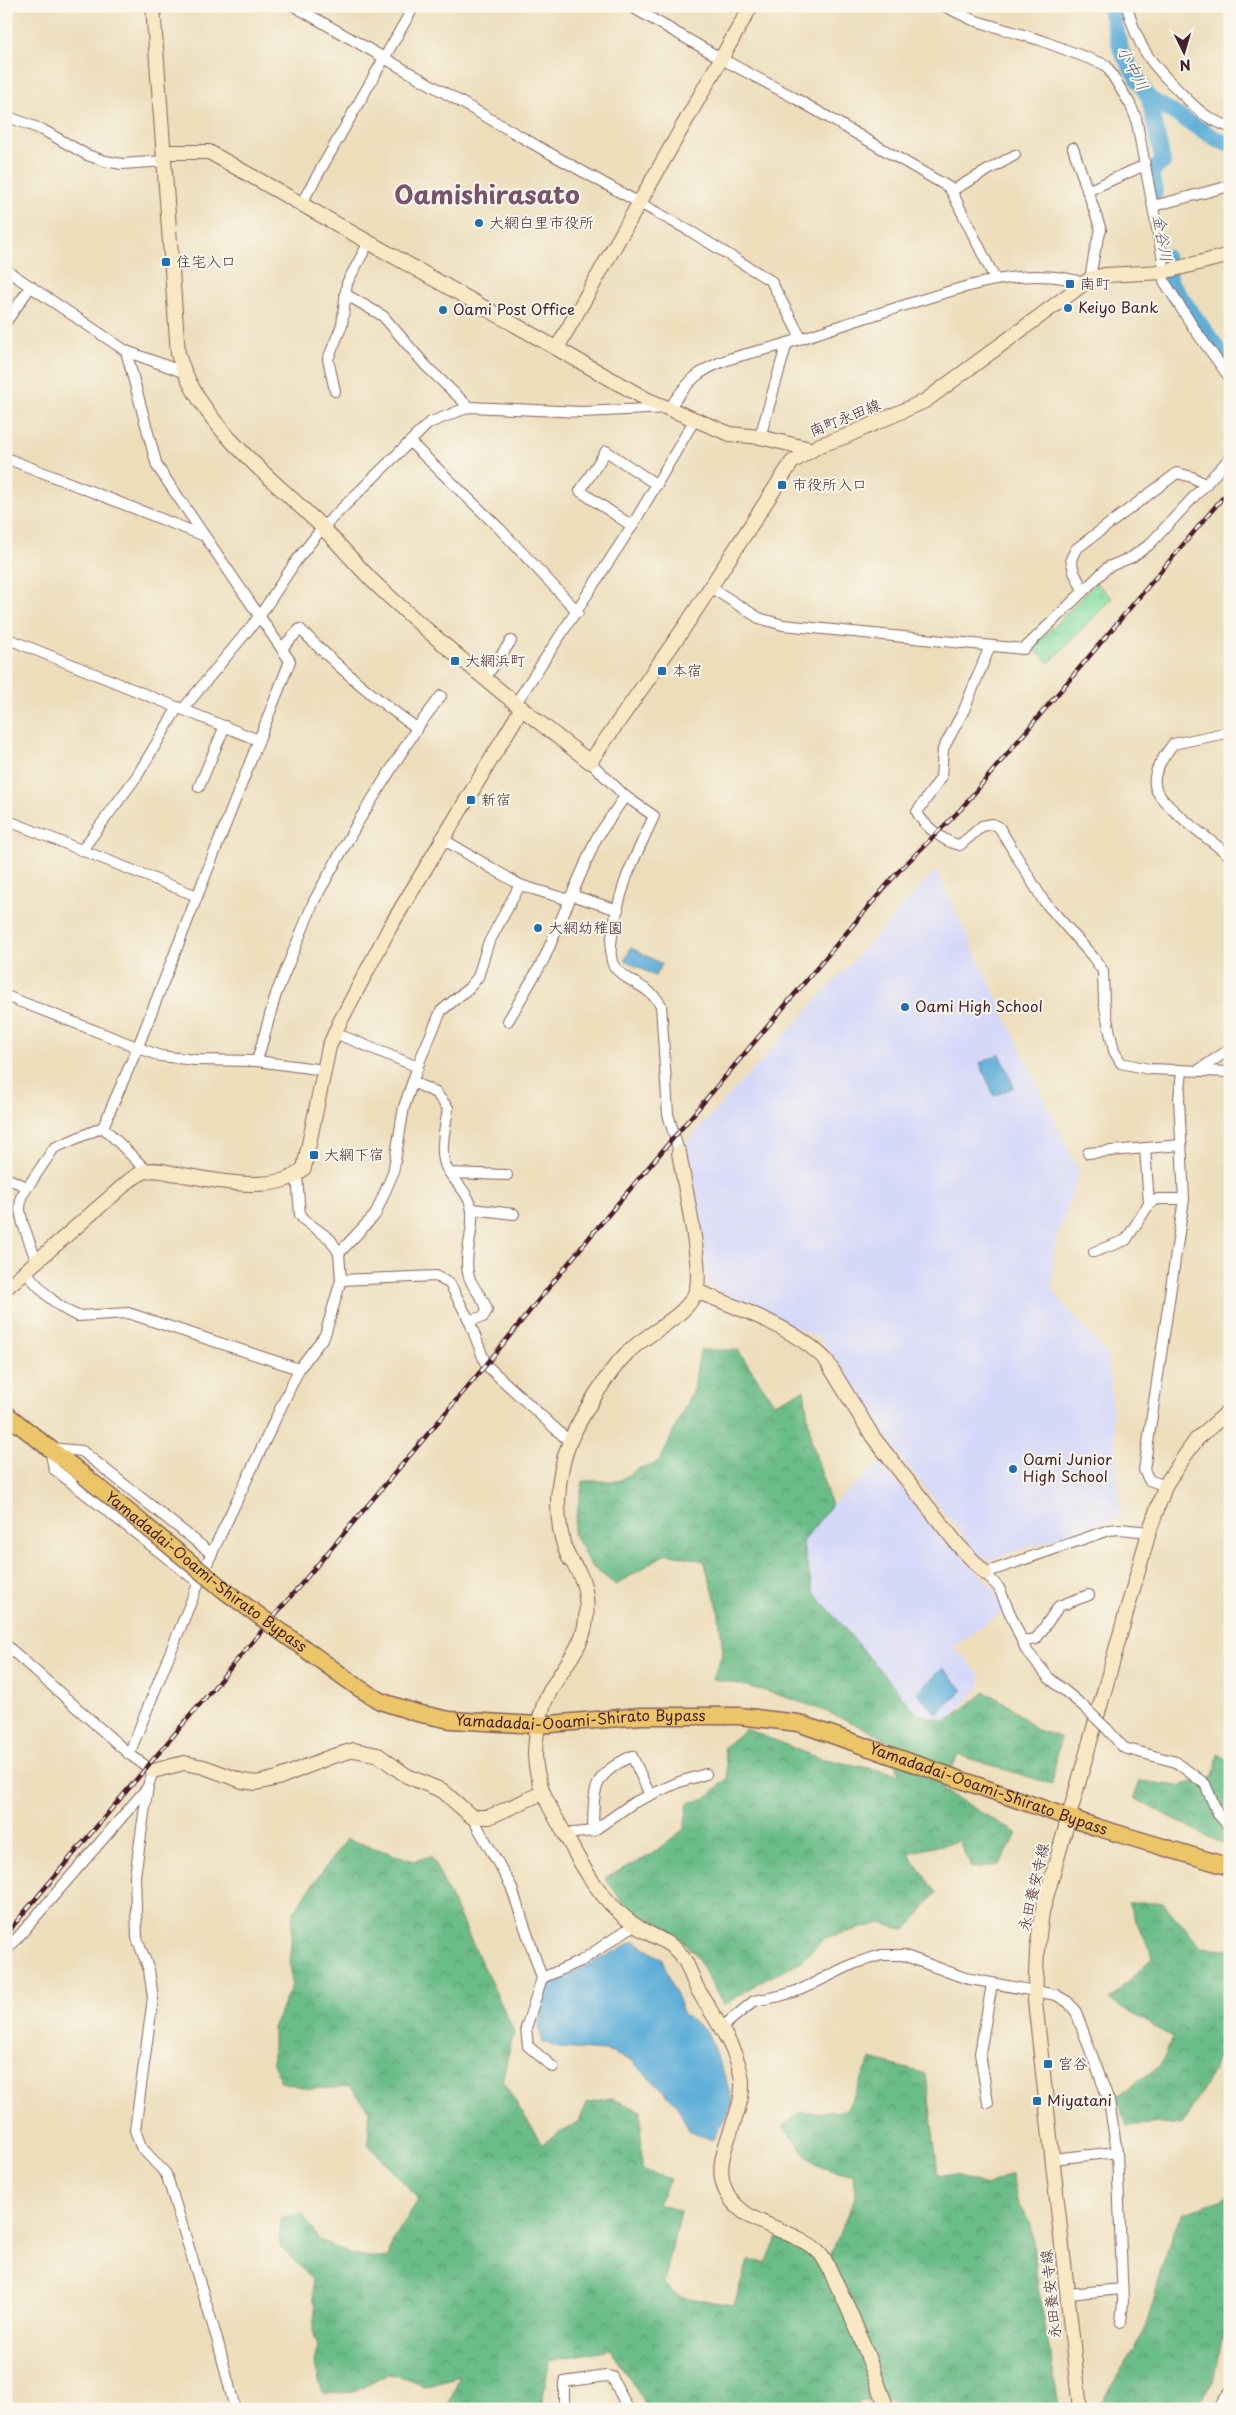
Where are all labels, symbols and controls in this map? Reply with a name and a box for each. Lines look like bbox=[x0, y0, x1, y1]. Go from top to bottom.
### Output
north arrow bbox=[1158, 28, 1208, 78]
water label: 小中川 bbox=[1112, 41, 1156, 94]
text: N bbox=[1179, 55, 1192, 76]
district label: Oamishirasato bbox=[394, 175, 580, 213]
place label: 大網白里市役所 bbox=[489, 210, 594, 233]
water label: 金谷川 bbox=[1148, 212, 1180, 264]
marker: 大網白里市役所 bbox=[473, 217, 485, 229]
place label: 住宅入口 bbox=[176, 249, 236, 272]
marker: 住宅入口 bbox=[160, 256, 172, 268]
place label: 南町 bbox=[1080, 271, 1111, 294]
marker: 南町 bbox=[1064, 278, 1076, 290]
place label: Keiyo Bank bbox=[1078, 295, 1158, 318]
place label: Oami Post Office bbox=[453, 297, 575, 320]
marker: Keiyo Bank bbox=[1062, 302, 1074, 314]
marker: Oami Post Office bbox=[437, 304, 449, 316]
street label: 南町永田線 bbox=[805, 392, 884, 441]
place label: 市役所入口 bbox=[792, 472, 867, 495]
marker: 市役所入口 bbox=[776, 479, 788, 491]
place label: 大網浜町 bbox=[465, 648, 526, 671]
marker: 大網浜町 bbox=[449, 655, 461, 667]
place label: 本宿 bbox=[672, 658, 702, 681]
marker: 本宿 bbox=[656, 665, 668, 677]
place label: 新宿 bbox=[481, 787, 511, 810]
marker: 新宿 bbox=[465, 794, 477, 806]
place label: 大網幼稚園 bbox=[548, 915, 623, 938]
marker: 大網幼稚園 bbox=[532, 922, 544, 934]
place label: Oami High School bbox=[915, 994, 1043, 1017]
marker: Oami High School bbox=[899, 1001, 911, 1013]
place label: 大網下宿 bbox=[324, 1142, 384, 1165]
marker: 大網下宿 bbox=[308, 1149, 320, 1161]
place label: Oami Junior High School bbox=[1023, 1447, 1112, 1487]
marker: Oami Junior High School bbox=[1007, 1463, 1019, 1475]
street label: Yamadadai-Ooami-Shirato Bypass bbox=[101, 1485, 313, 1657]
street label: Yamadadai-Ooami-Shirato Bypass bbox=[455, 1703, 706, 1735]
street label: Yamadadai-Ooami-Shirato Bypass bbox=[867, 1736, 1111, 1840]
street label: 永田養安寺線 bbox=[1011, 1840, 1054, 1933]
place label: 宮谷 bbox=[1058, 2051, 1088, 2074]
marker: 宮谷 bbox=[1042, 2058, 1054, 2070]
place label: Miyatani bbox=[1047, 2088, 1112, 2111]
marker: Miyatani bbox=[1031, 2095, 1043, 2107]
street label: 永田養安寺線 bbox=[1033, 2248, 1066, 2340]

